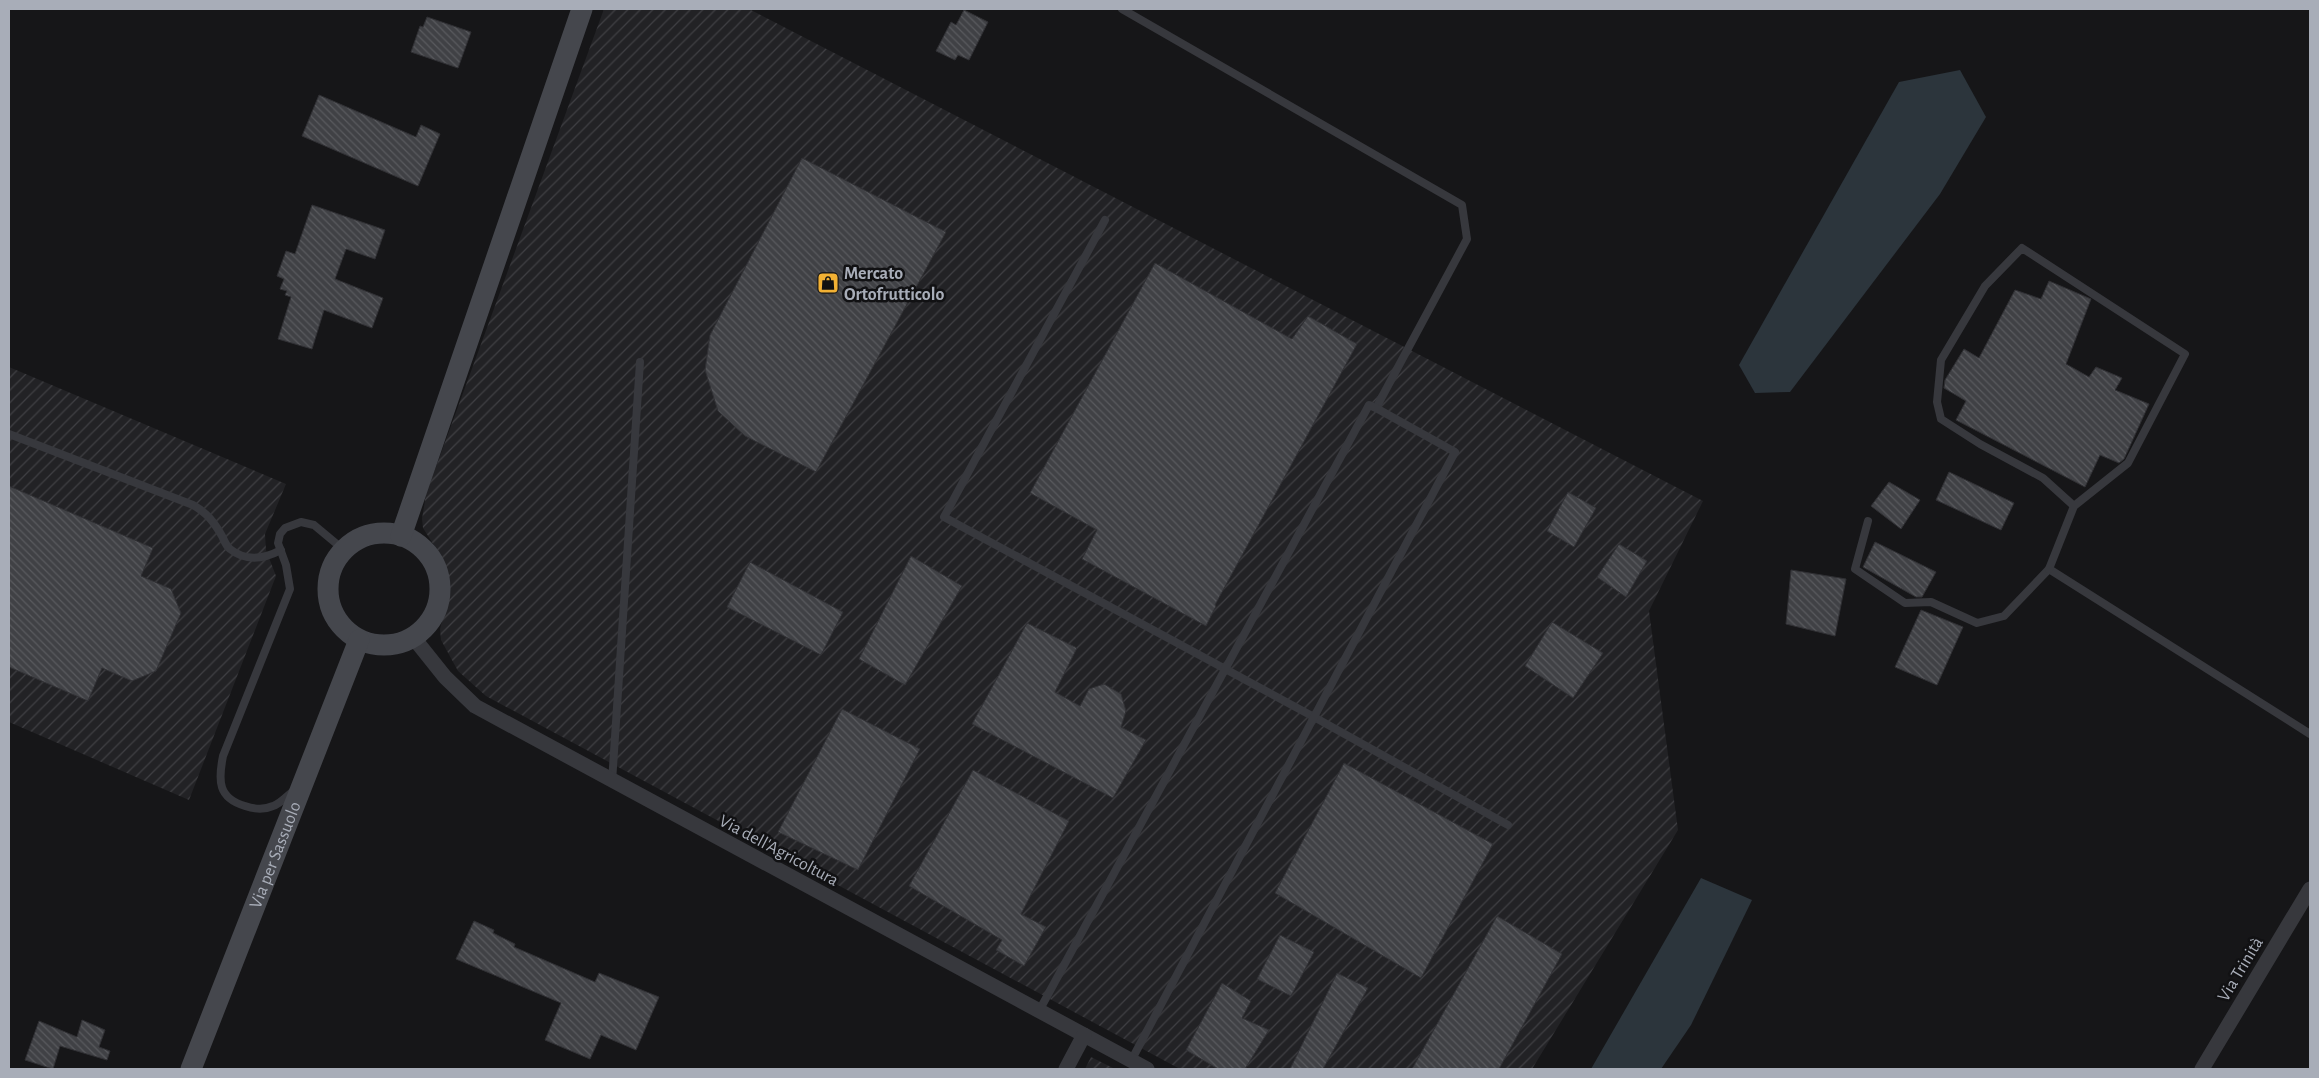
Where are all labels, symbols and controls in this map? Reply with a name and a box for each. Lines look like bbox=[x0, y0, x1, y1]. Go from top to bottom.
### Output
place label: Mercato Ortofrutticolo bbox=[844, 265, 944, 304]
shop icon: Mercato Ortofrutticolo bbox=[816, 271, 840, 295]
street label: Via per Sassuolo bbox=[247, 799, 305, 911]
street label: Via dell'Agricoltura bbox=[716, 812, 841, 890]
street label: Via Trinità bbox=[2215, 934, 2267, 1005]

